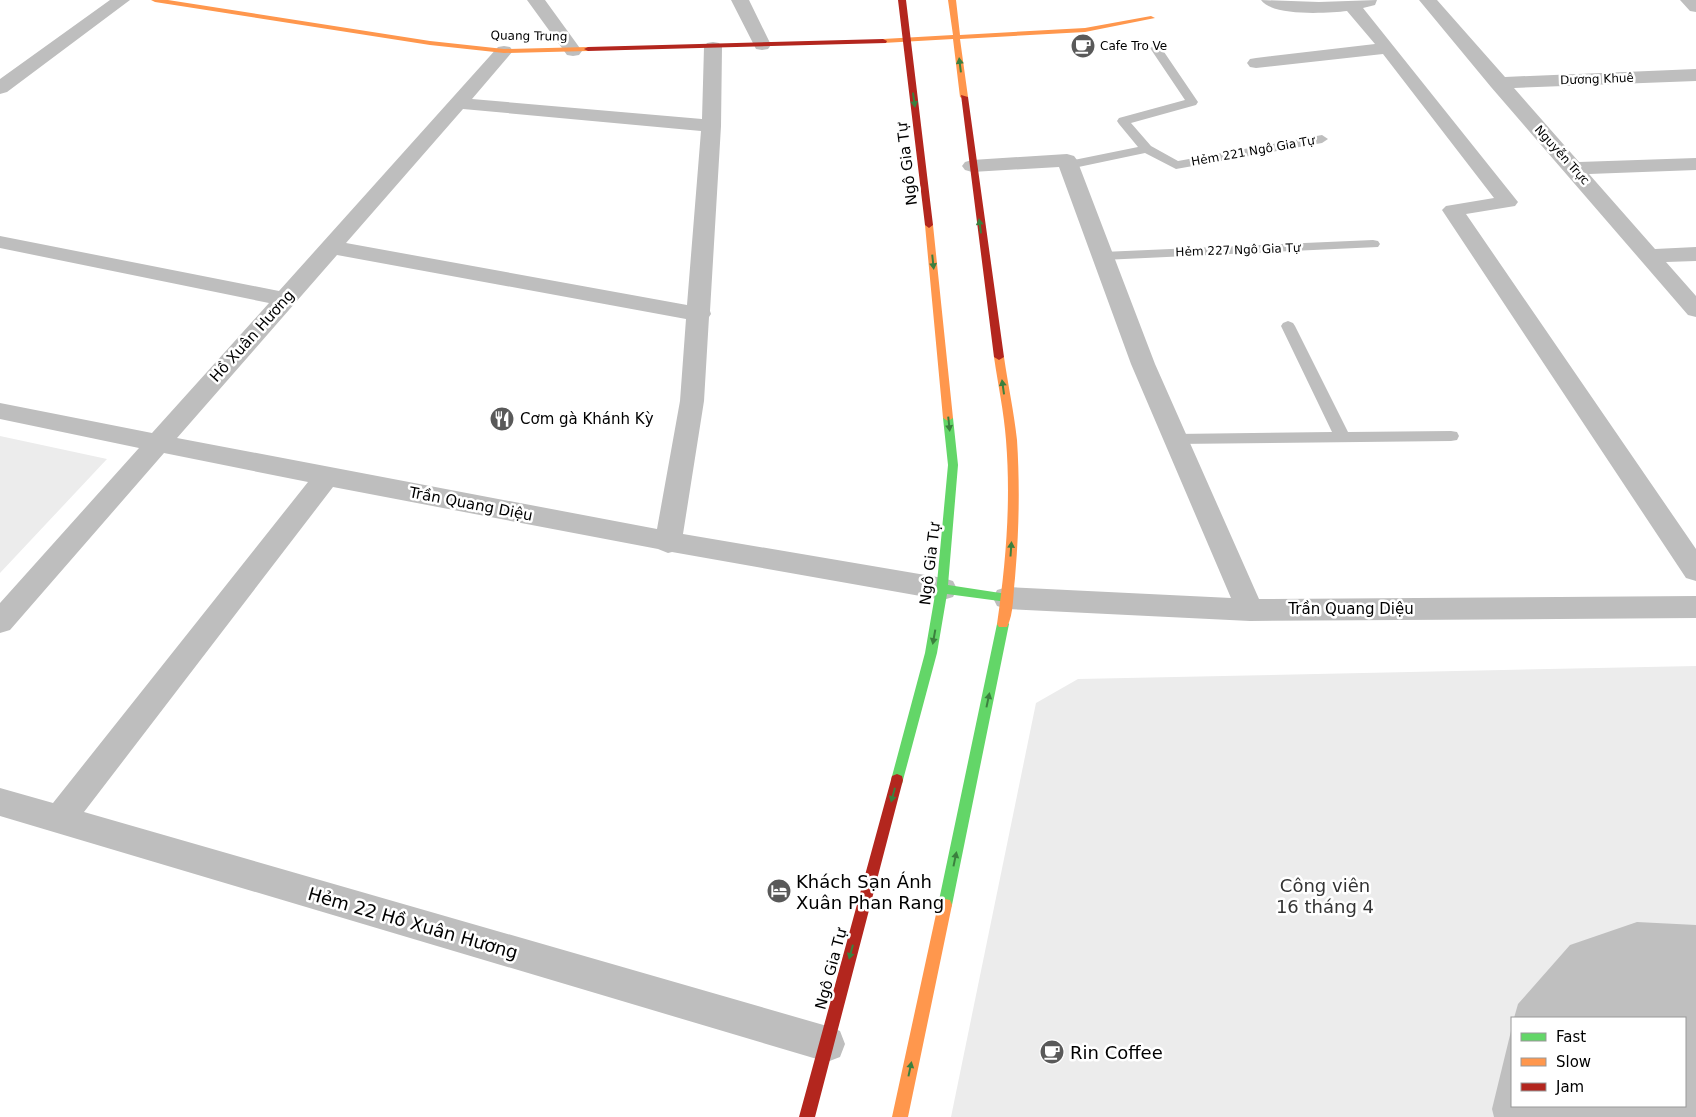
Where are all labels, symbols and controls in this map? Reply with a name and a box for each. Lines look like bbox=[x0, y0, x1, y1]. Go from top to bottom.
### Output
street label: Quang Trung bbox=[490, 28, 568, 44]
cafe icon: Cafe Tro Ve bbox=[1070, 33, 1096, 59]
place label: Cafe Tro Ve bbox=[1100, 39, 1167, 53]
one-way arrow bbox=[956, 57, 964, 73]
street label: Dương Khuê bbox=[1560, 71, 1634, 87]
one-way arrow bbox=[911, 93, 919, 109]
street label: Ngô Gia Tự bbox=[893, 120, 921, 206]
street label: Nguyễn Trực bbox=[1532, 123, 1592, 187]
street label: Hẻm 221 Ngô Gia Tự bbox=[1190, 133, 1317, 169]
one-way arrow bbox=[976, 218, 984, 234]
street label: Hẻm 227 Ngô Gia Tự bbox=[1175, 241, 1302, 259]
one-way arrow bbox=[929, 254, 937, 270]
street label: Hồ Xuân Hương bbox=[206, 286, 298, 386]
one-way arrow bbox=[999, 379, 1007, 395]
restaurant icon: Cơm gà Khánh Kỳ bbox=[489, 406, 515, 432]
place label: Cơm gà Khánh Kỳ bbox=[520, 410, 654, 428]
one-way arrow bbox=[945, 416, 953, 432]
street label: Trần Quang Diệu bbox=[407, 483, 534, 525]
street label: Ngô Gia Tự bbox=[916, 520, 944, 606]
one-way arrow bbox=[1007, 541, 1015, 557]
street label: Trần Quang Diệu bbox=[1287, 600, 1414, 618]
one-way arrow bbox=[930, 630, 938, 645]
one-way arrow bbox=[985, 692, 993, 708]
one-way arrow bbox=[889, 787, 897, 802]
one-way arrow bbox=[951, 851, 959, 867]
place label: Khách Sạn Ánh Xuân Phan Rang bbox=[796, 871, 944, 913]
park label: Công viên 16 tháng 4 bbox=[1276, 875, 1374, 917]
hotel icon: Khách Sạn Ánh Xuân Phan Rang bbox=[766, 878, 792, 904]
street label: Hẻm 22 Hồ Xuân Hương bbox=[306, 883, 520, 963]
street label: Ngô Gia Tự bbox=[812, 925, 851, 1011]
one-way arrow bbox=[847, 944, 855, 959]
legend bbox=[1511, 1017, 1686, 1107]
text: Fast bbox=[1556, 1028, 1586, 1046]
cafe icon: Rin Coffee bbox=[1039, 1039, 1065, 1065]
place label: Rin Coffee bbox=[1070, 1042, 1163, 1063]
text: Slow bbox=[1556, 1053, 1591, 1071]
one-way arrow bbox=[906, 1062, 914, 1077]
text: Jam bbox=[1555, 1078, 1584, 1096]

